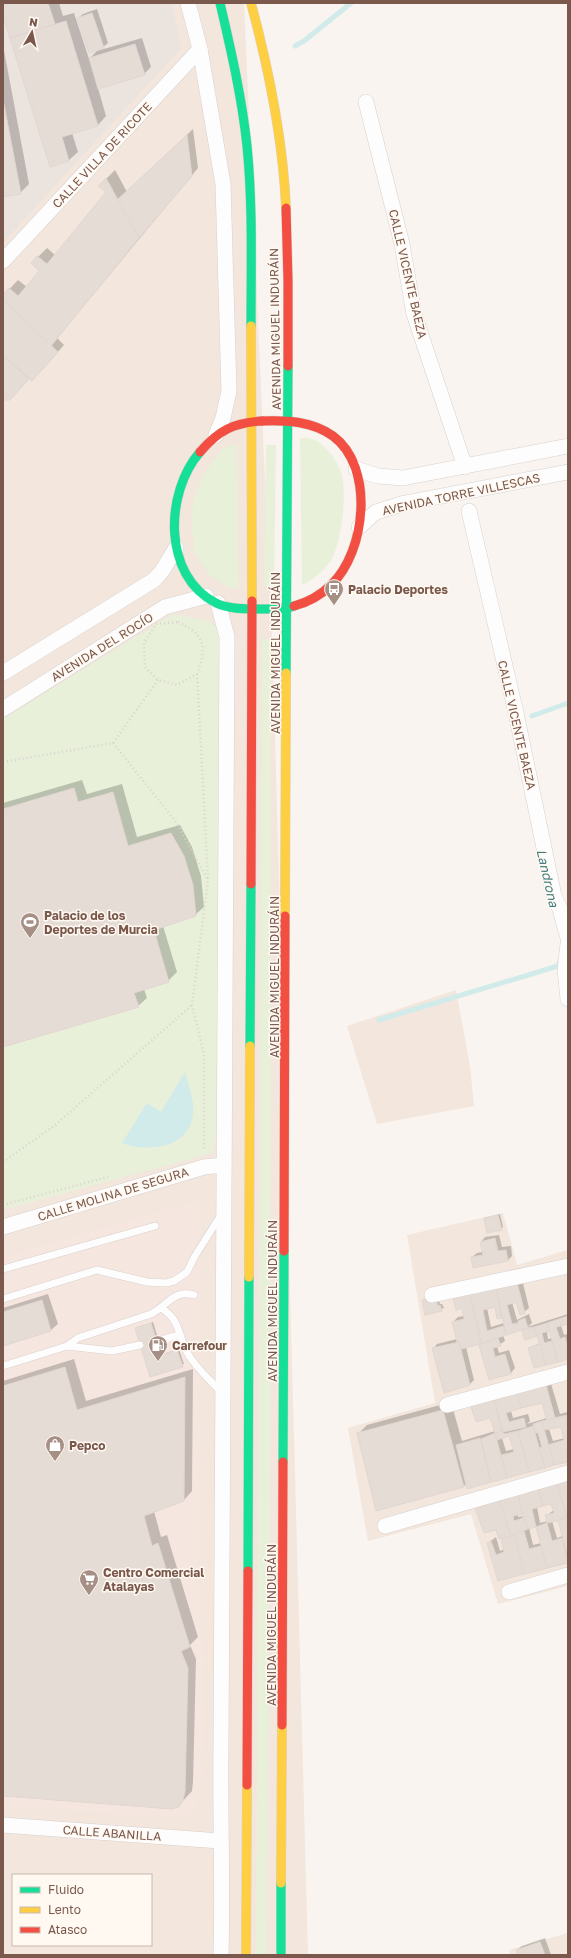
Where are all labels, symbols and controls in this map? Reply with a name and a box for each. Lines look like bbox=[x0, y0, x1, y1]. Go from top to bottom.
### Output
north arrow bbox=[12, 12, 52, 52]
text: N bbox=[28, 15, 39, 29]
street label: CALLE VILLA DE RICOTE bbox=[49, 99, 155, 211]
street label: CALLE VICENTE BAEZA bbox=[386, 208, 430, 340]
street label: AVENIDA MIGUEL INDURÁIN bbox=[266, 248, 284, 410]
street label: AVENIDA TORRE VILLESCAS bbox=[381, 470, 542, 518]
street label: AVENIDA MIGUEL INDURÁIN bbox=[268, 572, 283, 734]
bus stop icon: Palacio Deportes bbox=[323, 578, 345, 606]
place label: Palacio Deportes bbox=[348, 582, 448, 597]
street label: AVENIDA DEL ROCÍO bbox=[48, 609, 156, 685]
street label: CALLE VICENTE BAEZA bbox=[495, 659, 539, 791]
water label: Landrona bbox=[534, 847, 563, 909]
street label: AVENIDA MIGUEL INDURÁIN bbox=[267, 896, 282, 1058]
place label: Palacio de los Deportes de Murcia bbox=[44, 908, 158, 937]
sports icon: Palacio de los Deportes de Murcia bbox=[19, 911, 41, 939]
street label: CALLE MOLINA DE SEGURA bbox=[36, 1164, 190, 1224]
street label: AVENIDA MIGUEL INDURÁIN bbox=[265, 1220, 280, 1382]
fuel station icon: Carrefour bbox=[147, 1334, 169, 1362]
place label: Carrefour bbox=[172, 1338, 227, 1353]
shop icon: Pepco bbox=[44, 1434, 66, 1462]
place label: Pepco bbox=[69, 1438, 106, 1453]
street label: AVENIDA MIGUEL INDURÁIN bbox=[264, 1544, 279, 1706]
place label: Centro Comercial Atalayas bbox=[103, 1565, 204, 1594]
supermarket icon: Centro Comercial Atalayas bbox=[78, 1568, 100, 1596]
street label: CALLE ABANILLA bbox=[62, 1822, 162, 1844]
legend bbox=[12, 1874, 152, 1946]
text: Fluido bbox=[48, 1882, 84, 1897]
text: Lento bbox=[48, 1902, 81, 1917]
text: Atasco bbox=[48, 1922, 87, 1937]

